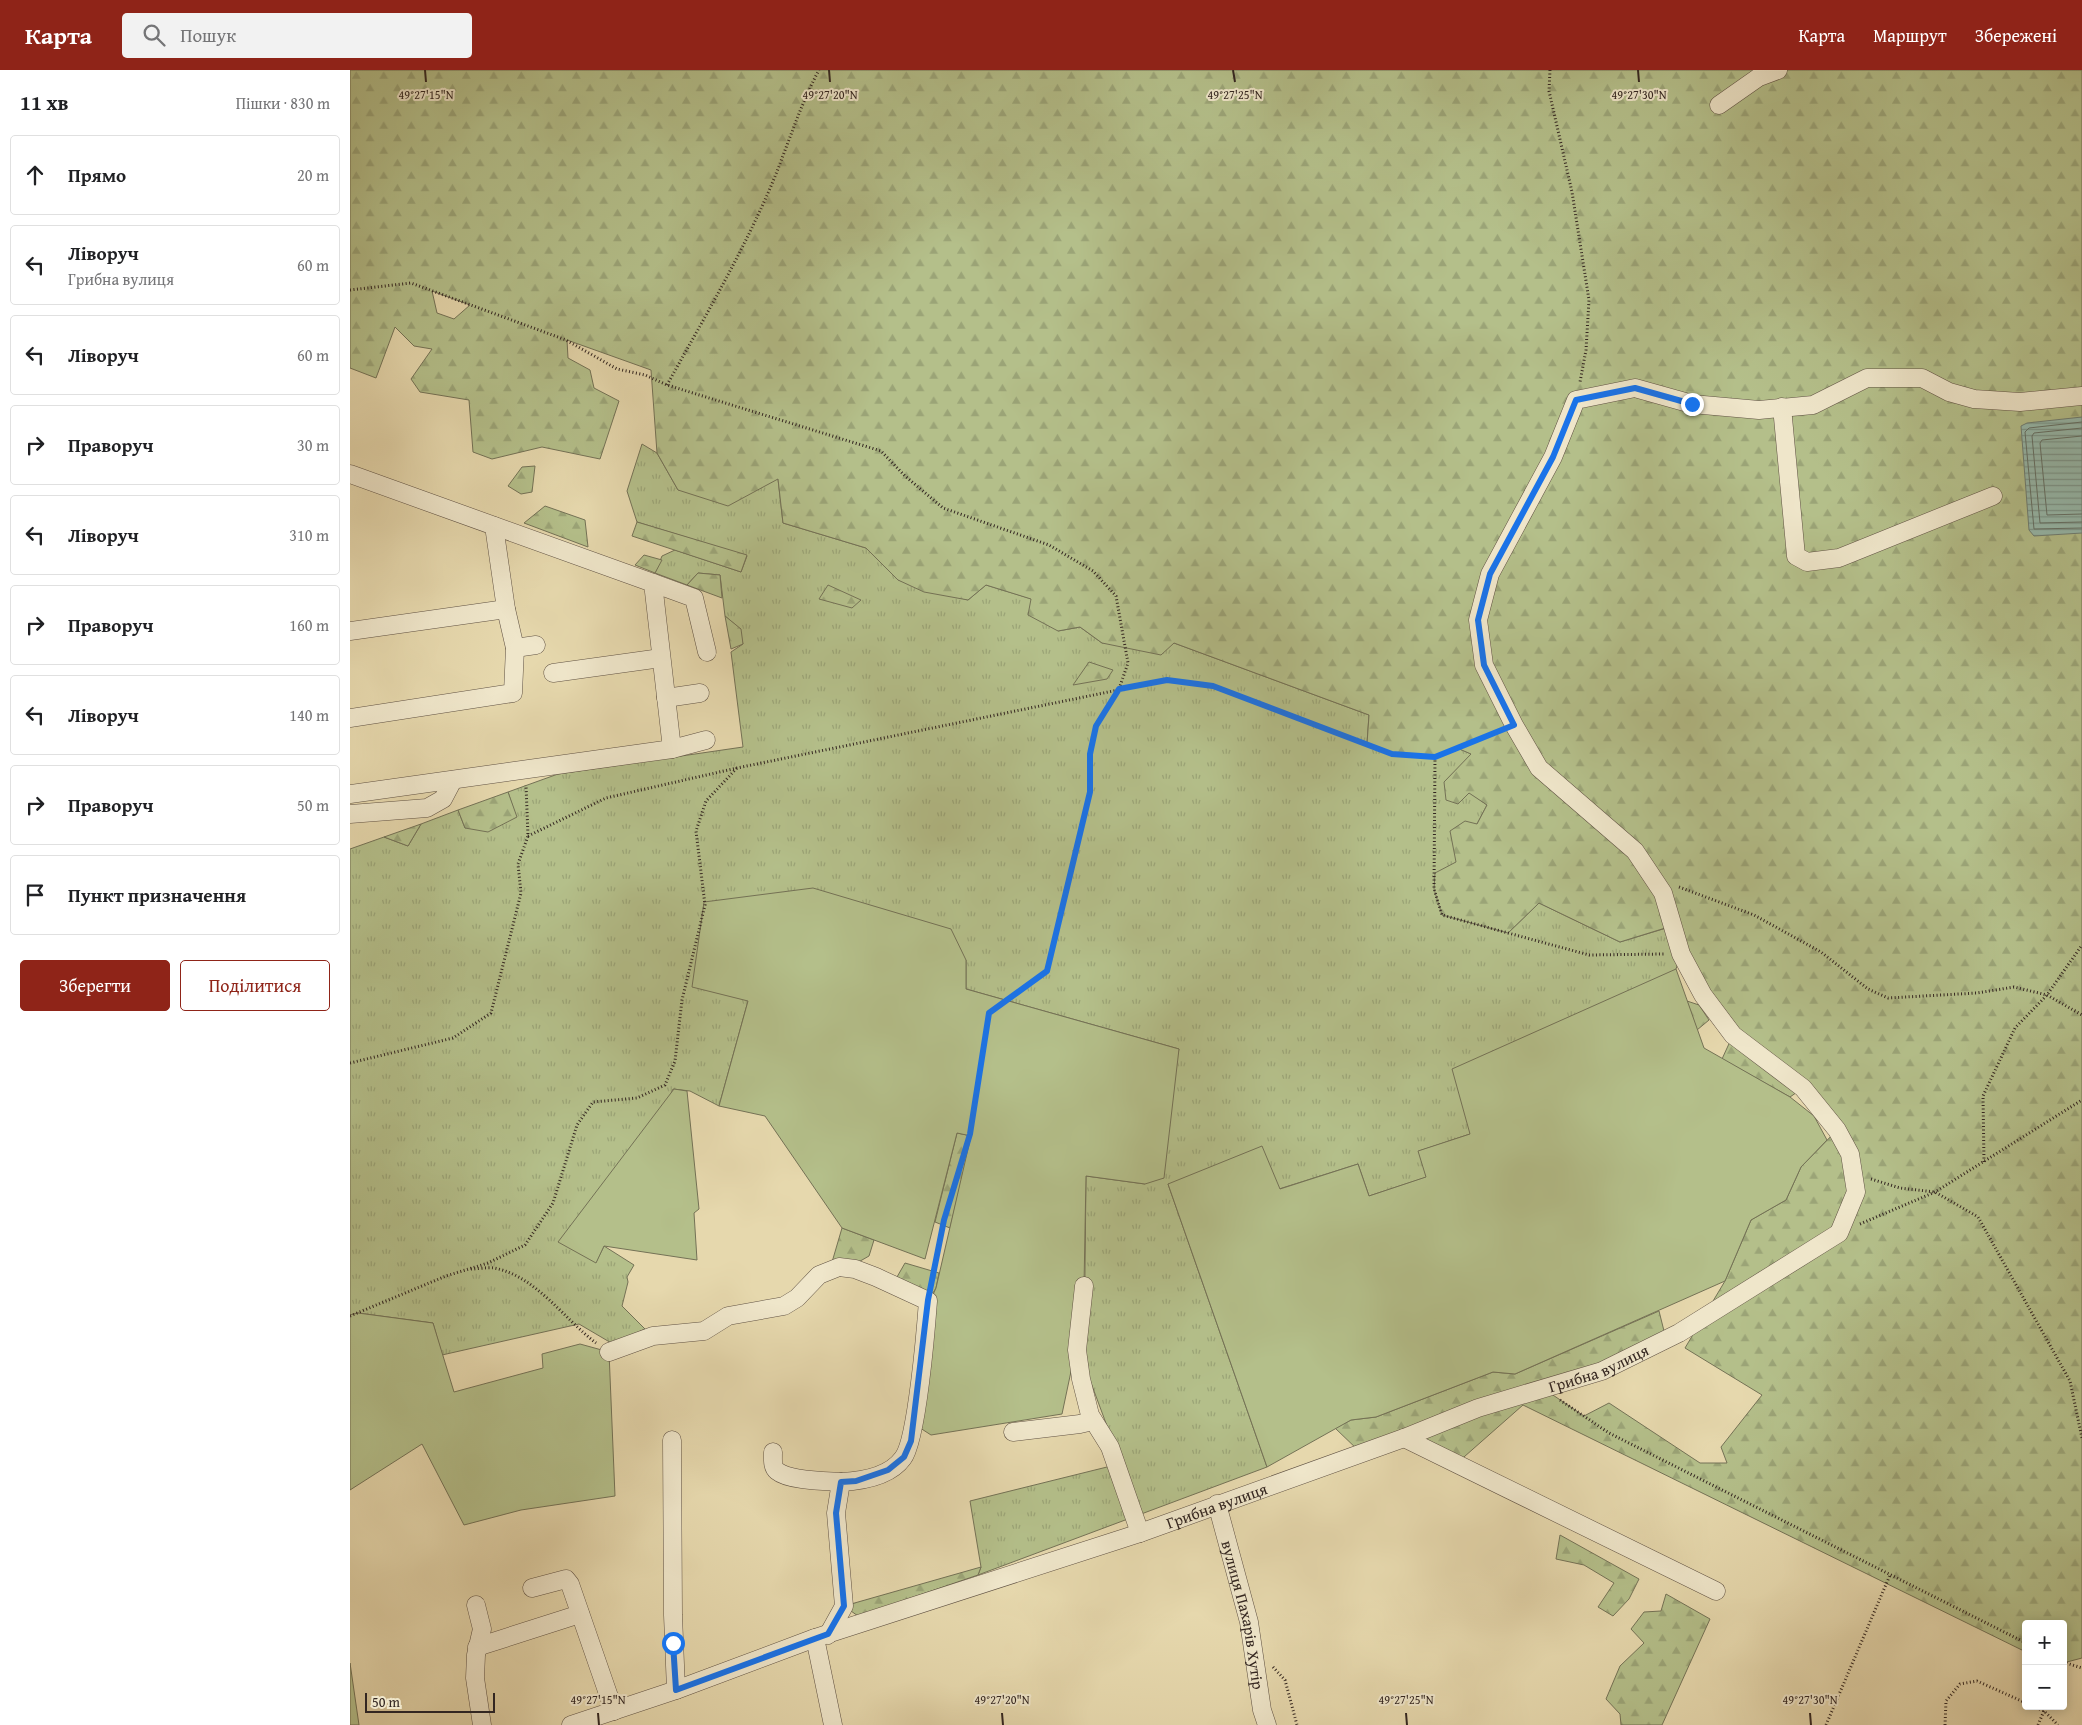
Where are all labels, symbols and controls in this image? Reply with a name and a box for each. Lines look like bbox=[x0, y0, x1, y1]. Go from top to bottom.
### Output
search box bbox=[122, 13, 472, 58]
text: Карта bbox=[25, 18, 92, 53]
icon: search bbox=[140, 21, 168, 49]
text: Пошук bbox=[180, 21, 236, 49]
text: Карта bbox=[1799, 22, 1845, 49]
text: Маршрут bbox=[1873, 22, 1947, 49]
text: Збережені bbox=[1975, 22, 2057, 49]
text: 49°27'15"N bbox=[398, 86, 454, 103]
text: 49°27'20"N bbox=[802, 86, 858, 103]
text: 49°27'25"N bbox=[1207, 86, 1263, 103]
text: 49°27'30"N bbox=[1611, 86, 1667, 103]
text: 11 хв bbox=[20, 87, 68, 118]
text: Пішки · 830 m bbox=[236, 91, 330, 115]
icon: ahead bbox=[21, 161, 49, 189]
text: Прямо bbox=[68, 161, 126, 189]
text: 20 m bbox=[297, 163, 329, 187]
text: Ліворуч bbox=[68, 239, 139, 267]
icon: left bbox=[21, 251, 49, 279]
text: 60 m bbox=[297, 253, 329, 277]
text: Грибна вулиця bbox=[68, 267, 174, 291]
icon: left bbox=[21, 341, 49, 369]
text: Ліворуч bbox=[68, 341, 139, 369]
text: 60 m bbox=[297, 343, 329, 367]
route end bbox=[1681, 393, 1704, 416]
icon: right bbox=[21, 431, 49, 459]
text: Праворуч bbox=[68, 431, 153, 459]
text: 30 m bbox=[297, 433, 329, 457]
icon: left bbox=[21, 521, 49, 549]
text: Ліворуч bbox=[68, 521, 139, 549]
text: 310 m bbox=[289, 523, 329, 547]
icon: right bbox=[21, 611, 49, 639]
text: Праворуч bbox=[68, 611, 153, 639]
text: 160 m bbox=[289, 613, 329, 637]
icon: left bbox=[21, 701, 49, 729]
text: Ліворуч bbox=[68, 701, 139, 729]
text: 140 m bbox=[289, 703, 329, 727]
icon: right bbox=[21, 791, 49, 819]
text: Праворуч bbox=[68, 791, 153, 819]
text: 50 m bbox=[297, 793, 329, 817]
icon: arrive bbox=[21, 881, 49, 909]
text: Пункт призначення bbox=[68, 881, 246, 909]
button: Зберегти bbox=[20, 960, 170, 1011]
button: Поділитися bbox=[180, 960, 330, 1011]
street label: Грибна вулиця bbox=[1545, 1338, 1653, 1398]
street label: Грибна вулиця bbox=[1163, 1476, 1271, 1535]
street label: вулиця Пахарів Хутір bbox=[1215, 1537, 1271, 1691]
map controls bbox=[2022, 1620, 2067, 1710]
button: + bbox=[2022, 1620, 2067, 1665]
route start bbox=[662, 1632, 685, 1655]
button: − bbox=[2022, 1665, 2067, 1710]
scale bar bbox=[365, 1690, 495, 1713]
text: 49°27'15"N bbox=[570, 1691, 626, 1708]
text: 49°27'20"N bbox=[974, 1691, 1030, 1708]
text: 49°27'25"N bbox=[1378, 1691, 1434, 1708]
text: 49°27'30"N bbox=[1782, 1691, 1838, 1708]
text: 50 m bbox=[372, 1692, 400, 1712]

